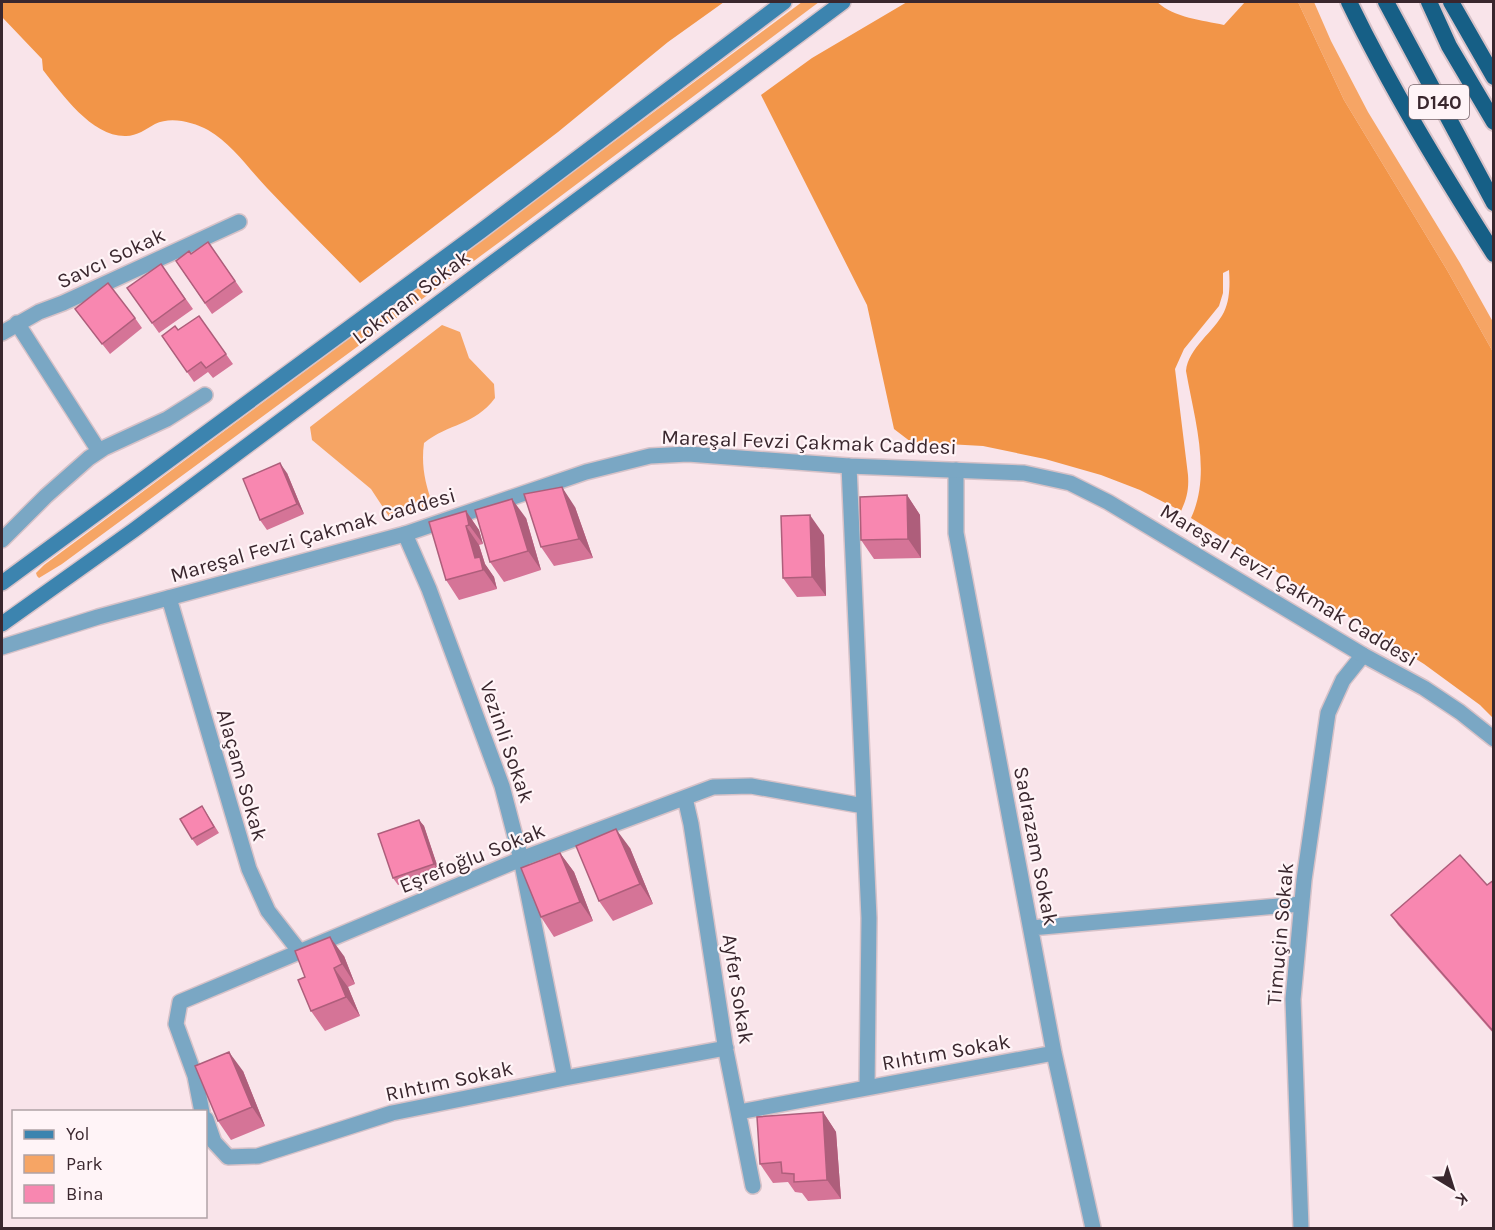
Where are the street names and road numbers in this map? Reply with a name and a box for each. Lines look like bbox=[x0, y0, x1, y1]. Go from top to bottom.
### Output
road number: D140 bbox=[1409, 85, 1469, 119]
street label: Savcı Sokak bbox=[53, 222, 169, 293]
street label: Lokman Sokak bbox=[347, 245, 475, 349]
street label: Mareşal Fevzi Çakmak Caddesi bbox=[661, 425, 957, 459]
street label: Mareşal Fevzi Çakmak Caddesi bbox=[168, 483, 458, 587]
street label: Mareşal Fevzi Çakmak Caddesi bbox=[1156, 499, 1422, 671]
street label: Vezinli Sokak bbox=[475, 678, 539, 806]
street label: Alaçam Sokak bbox=[212, 706, 272, 844]
street label: Sadrazam Sokak bbox=[1009, 764, 1063, 928]
street label: Eşrefoğlu Sokak bbox=[396, 818, 548, 898]
street label: Timuçin Sokak bbox=[1262, 861, 1298, 1006]
street label: Ayfer Sokak bbox=[717, 932, 759, 1046]
street label: Rıhtım Sokak bbox=[880, 1029, 1012, 1075]
street label: Rıhtım Sokak bbox=[383, 1056, 515, 1106]

